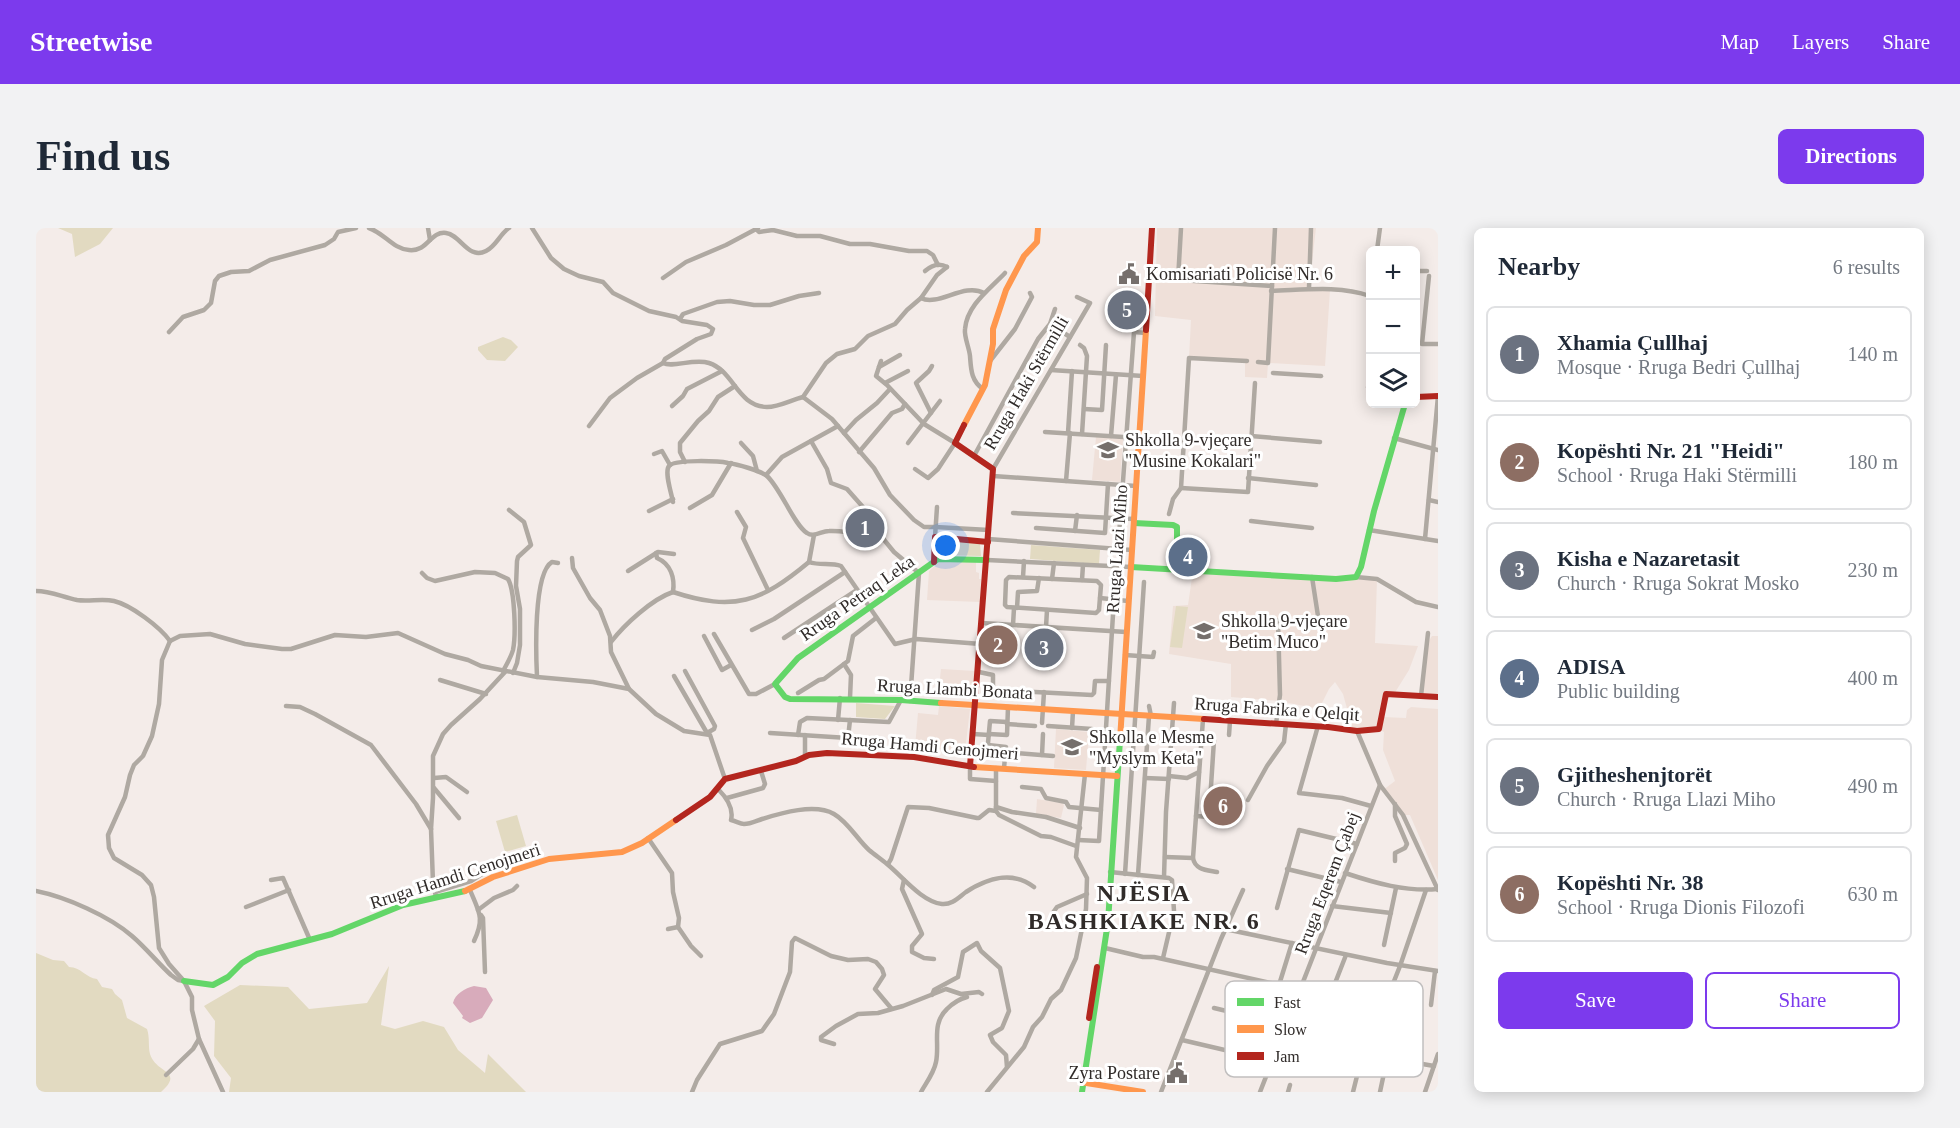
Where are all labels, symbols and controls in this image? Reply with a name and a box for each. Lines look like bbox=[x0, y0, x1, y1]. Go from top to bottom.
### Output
text: Streetwise bbox=[30, 26, 152, 57]
text: Map bbox=[1721, 30, 1759, 54]
text: Layers bbox=[1792, 30, 1849, 54]
text: Share bbox=[1882, 30, 1930, 54]
button: Directions bbox=[1778, 129, 1924, 184]
text: Find us bbox=[36, 133, 170, 179]
map controls bbox=[1366, 246, 1420, 408]
button: + bbox=[1366, 246, 1420, 300]
text: Nearby bbox=[1498, 252, 1580, 281]
text: 6 results bbox=[1833, 256, 1900, 278]
public building icon: Komisariati Policisë Nr. 6 bbox=[1117, 262, 1141, 286]
place label: Komisariati Policisë Nr. 6 bbox=[1146, 264, 1333, 284]
pin: 5 bbox=[1108, 288, 1146, 332]
button: − bbox=[1366, 300, 1420, 354]
street label: Rruga Haki Stërmilli bbox=[980, 313, 1072, 453]
text: Xhamia Çullhaj bbox=[1557, 330, 1708, 355]
text: 1 bbox=[1515, 343, 1525, 365]
text: 140 m bbox=[1847, 343, 1898, 365]
button: layers bbox=[1366, 354, 1420, 408]
text: Mosque · Rruga Bedri Çullhaj bbox=[1557, 356, 1800, 378]
place label: Shkolla 9-vjeçare "Musine Kokalari" bbox=[1125, 430, 1261, 471]
school or university icon: Shkolla 9-vjeçare "Musine Kokalari" bbox=[1096, 438, 1120, 462]
text: Kopështi Nr. 21 "Heidi" bbox=[1557, 438, 1785, 463]
text: 2 bbox=[1515, 451, 1525, 473]
text: 180 m bbox=[1847, 451, 1898, 473]
text: School · Rruga Haki Stërmilli bbox=[1557, 464, 1797, 486]
street label: Rruga Llazi Miho bbox=[1103, 484, 1131, 614]
pin: 1 bbox=[846, 506, 884, 550]
your location bbox=[931, 531, 960, 560]
pin: 4 bbox=[1168, 534, 1208, 580]
text: Kisha e Nazaretasit bbox=[1557, 546, 1740, 571]
street label: Rruga Petraq Leka bbox=[796, 551, 918, 645]
text: 3 bbox=[1515, 559, 1525, 581]
text: 230 m bbox=[1847, 559, 1898, 581]
text: Church · Rruga Sokrat Mosko bbox=[1557, 572, 1799, 594]
place label: Shkolla 9-vjeçare "Betim Muco" bbox=[1221, 611, 1347, 652]
school or university icon: Shkolla 9-vjeçare "Betim Muco" bbox=[1192, 619, 1216, 643]
pin: 2 bbox=[978, 622, 1018, 668]
pin: 3 bbox=[1024, 626, 1064, 670]
text: ADISA bbox=[1557, 654, 1625, 679]
text: 4 bbox=[1515, 667, 1525, 689]
text: 400 m bbox=[1847, 667, 1898, 689]
street label: Rruga Llambi Bonata bbox=[877, 675, 1033, 703]
text: Public building bbox=[1557, 680, 1680, 702]
street label: Rruga Fabrika e Qelqit bbox=[1194, 693, 1360, 725]
place label: Shkolla e Mesme "Myslym Keta" bbox=[1089, 727, 1214, 768]
street label: Rruga Hamdi Cenojmeri bbox=[840, 728, 1020, 764]
school or university icon: Shkolla e Mesme "Myslym Keta" bbox=[1060, 735, 1084, 759]
text: Gjitheshenjtorët bbox=[1557, 762, 1712, 787]
text: 5 bbox=[1515, 775, 1525, 797]
text: 490 m bbox=[1847, 775, 1898, 797]
pin: 6 bbox=[1204, 784, 1242, 828]
text: Church · Rruga Llazi Miho bbox=[1557, 788, 1776, 810]
street label: Rruga Eqerem Çabej bbox=[1291, 809, 1363, 957]
street label: Rruga Hamdi Cenojmeri bbox=[367, 839, 543, 913]
text: Kopështi Nr. 38 bbox=[1557, 870, 1703, 895]
district label: NJËSIA BASHKIAKE NR. 6 bbox=[1028, 880, 1260, 934]
text: 6 bbox=[1515, 883, 1525, 905]
text: 630 m bbox=[1847, 883, 1898, 905]
text: School · Rruga Dionis Filozofi bbox=[1557, 896, 1805, 918]
button: Save bbox=[1498, 972, 1693, 1029]
button: Share bbox=[1705, 972, 1900, 1029]
legend bbox=[1225, 981, 1423, 1077]
text: Fast bbox=[1274, 994, 1301, 1011]
text: Slow bbox=[1274, 1021, 1307, 1038]
text: Jam bbox=[1274, 1048, 1300, 1065]
public building icon: Zyra Postare bbox=[1165, 1061, 1189, 1085]
place label: Zyra Postare bbox=[1069, 1063, 1160, 1083]

